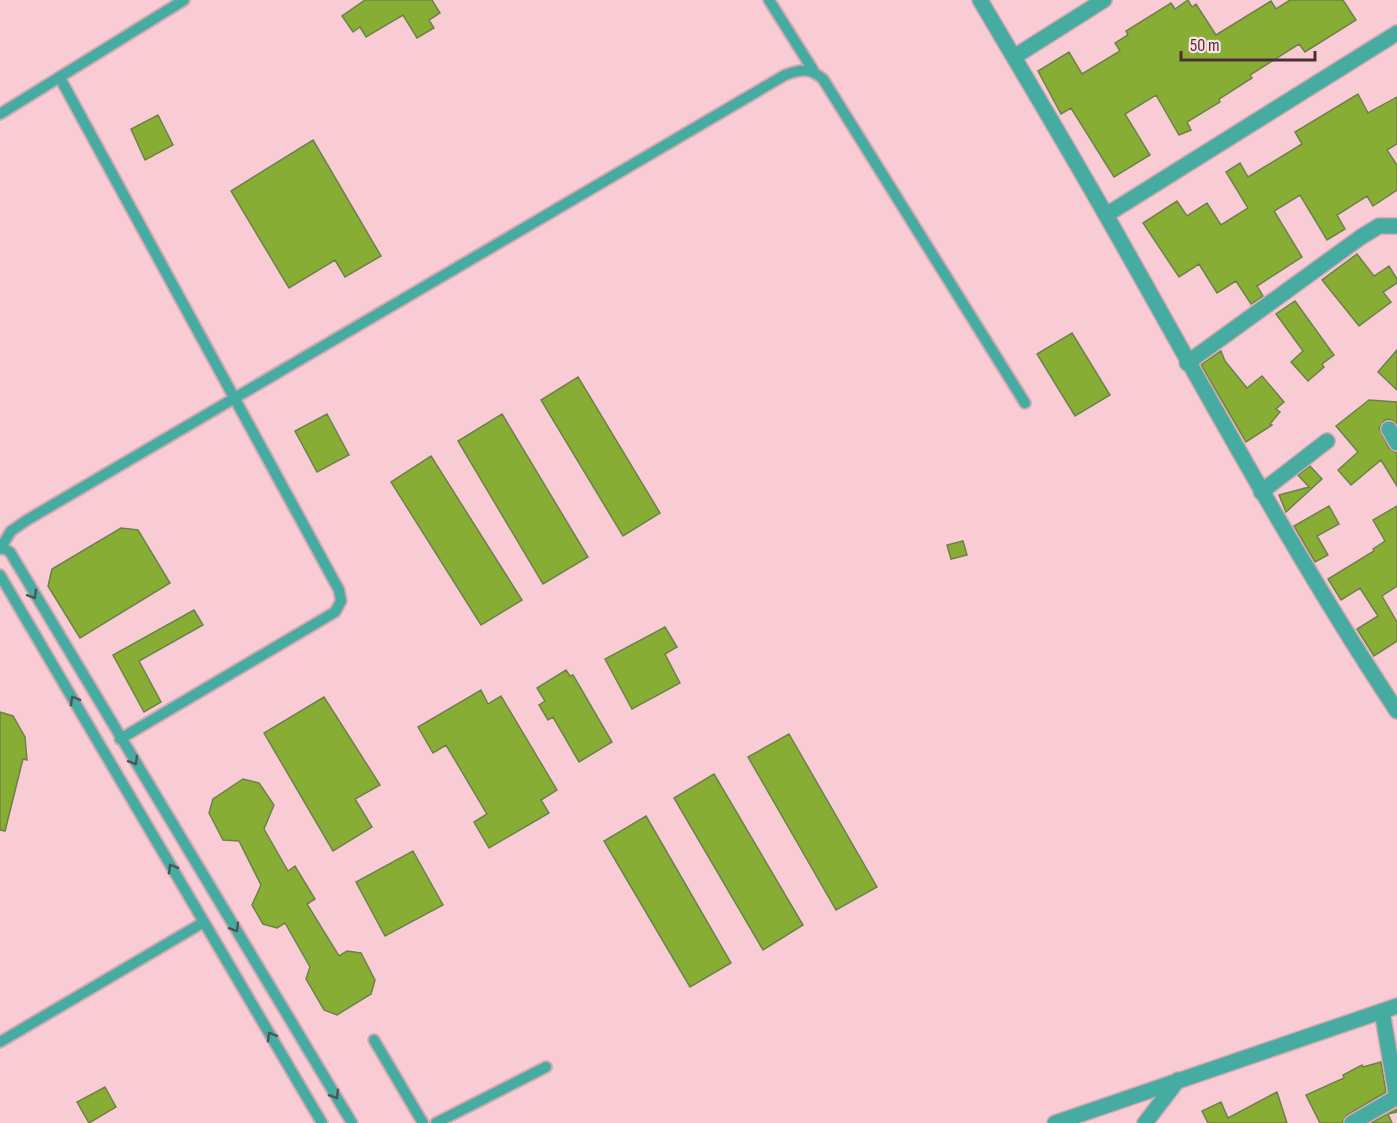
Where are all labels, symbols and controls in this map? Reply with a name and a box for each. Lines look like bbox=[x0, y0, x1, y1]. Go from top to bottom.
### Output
scale bar bbox=[1181, 24, 1314, 62]
text: 50 m bbox=[1190, 35, 1220, 56]
one-way arrow bbox=[26, 589, 37, 599]
one-way arrow bbox=[69, 696, 81, 706]
one-way arrow bbox=[126, 755, 138, 765]
one-way arrow bbox=[168, 864, 180, 874]
one-way arrow bbox=[227, 922, 239, 932]
one-way arrow bbox=[267, 1032, 279, 1042]
one-way arrow bbox=[328, 1089, 340, 1099]

